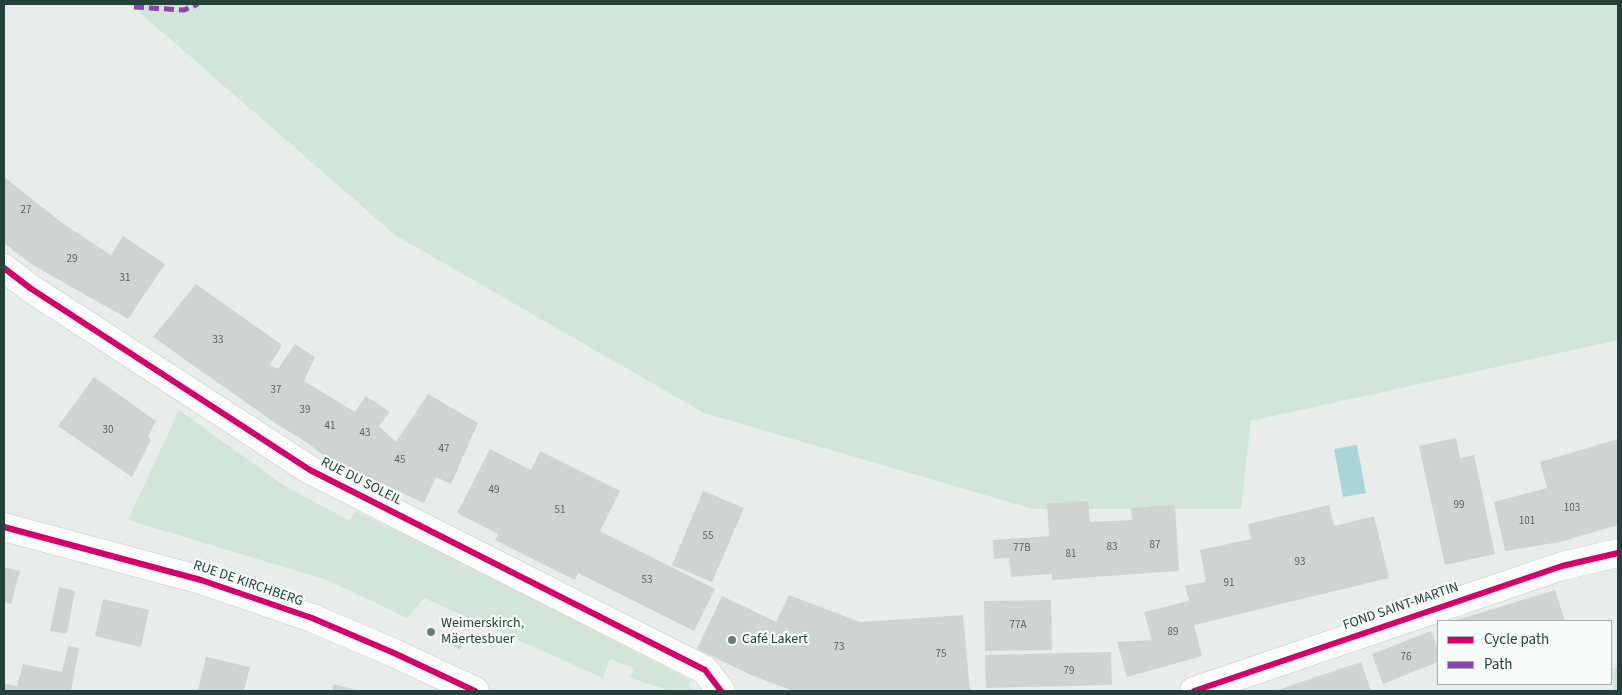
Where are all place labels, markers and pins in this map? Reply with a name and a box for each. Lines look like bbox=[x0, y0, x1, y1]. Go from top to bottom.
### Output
place label: Weimerskirch, Mäertesbuer bbox=[441, 616, 524, 648]
marker: Weimerskirch, Mäertesbuer bbox=[425, 626, 437, 638]
place label: Café Lakert bbox=[742, 632, 808, 648]
marker: Café Lakert bbox=[726, 634, 738, 646]

